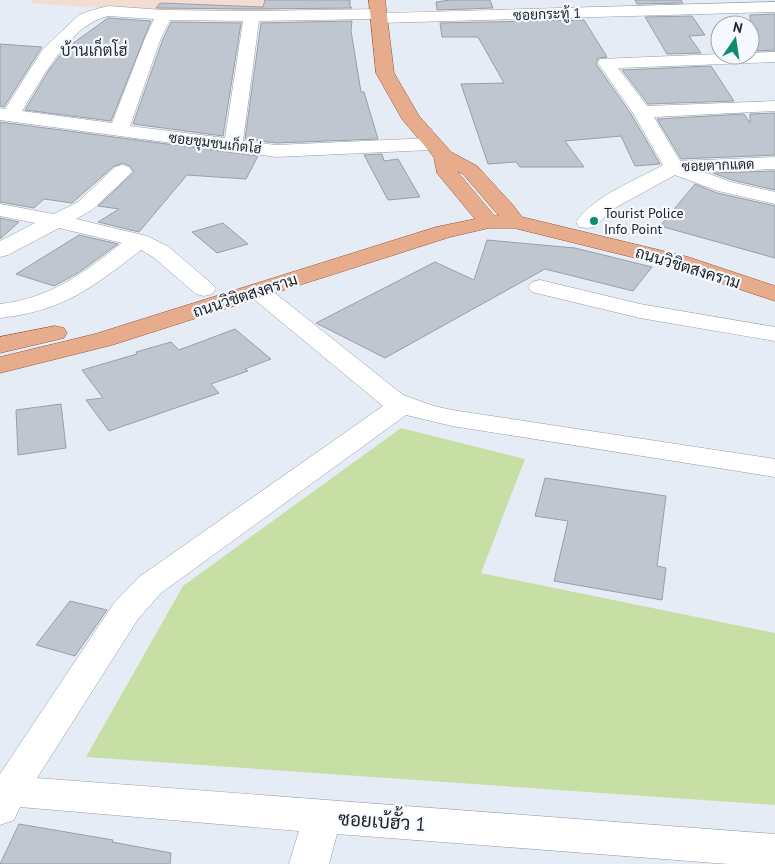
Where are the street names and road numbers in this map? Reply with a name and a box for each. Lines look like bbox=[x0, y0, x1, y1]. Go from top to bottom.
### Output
street label: ซอยกระทู้ 1 bbox=[513, 4, 581, 25]
street label: ซอยชุมชนเก็ตโฮ่ bbox=[167, 128, 263, 159]
street label: ซอยตากแดด bbox=[681, 155, 755, 175]
street label: ถนนวิชิตสงคราม bbox=[633, 242, 743, 292]
street label: ถนนวิชิตสงคราม bbox=[190, 269, 300, 321]
street label: ซอยเบ้ฮั้ว 1 bbox=[337, 801, 427, 836]

